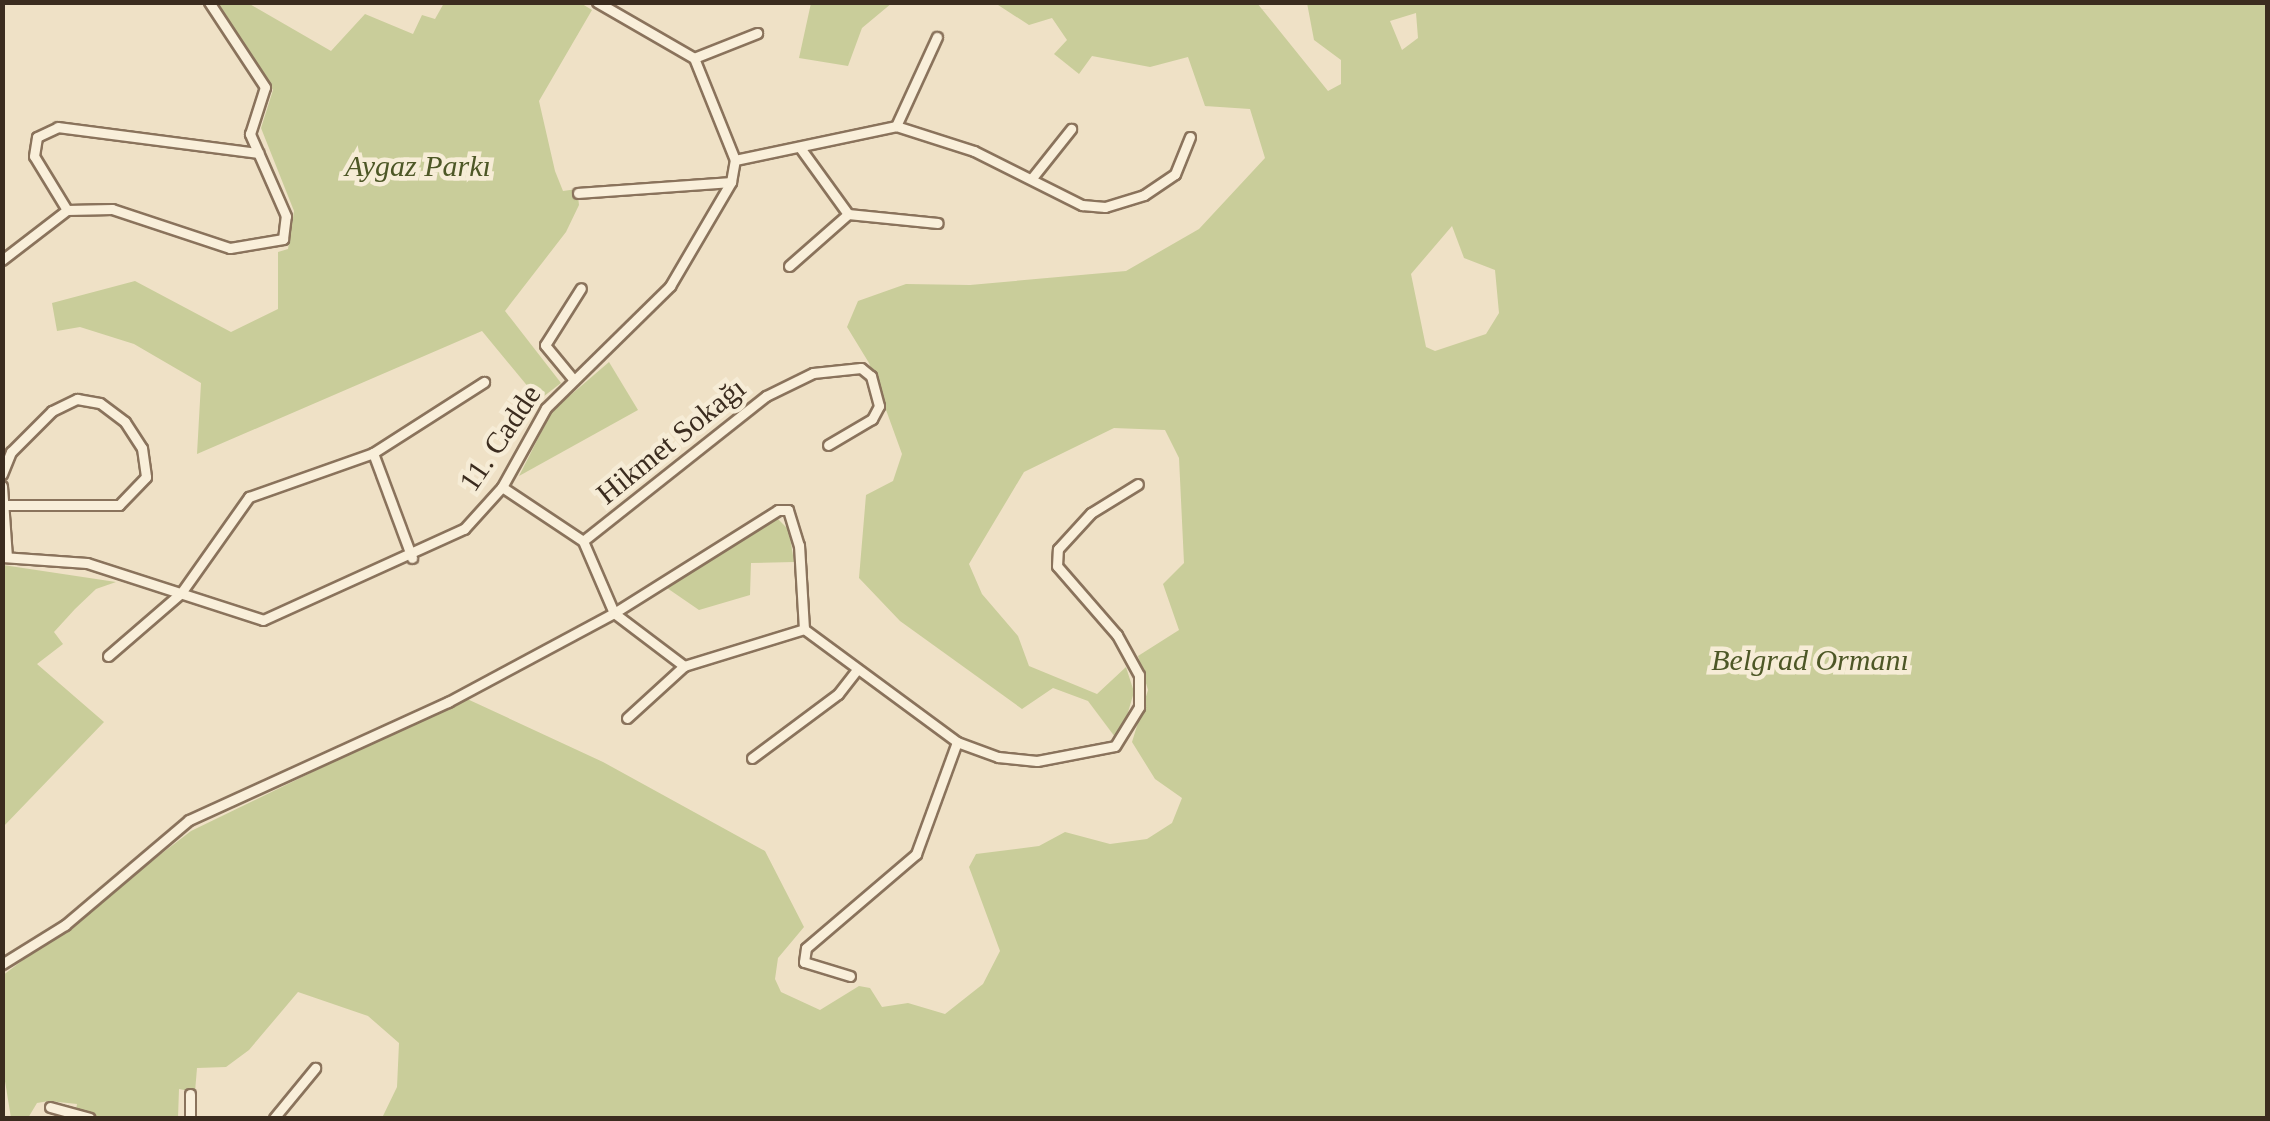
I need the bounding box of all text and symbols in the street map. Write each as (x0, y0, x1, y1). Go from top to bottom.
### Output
park label: Aygaz Parkı (345, 148, 491, 184)
street label: Hikmet Sokağı (589, 370, 753, 512)
street label: 11. Cadde (451, 378, 549, 498)
park label: Belgrad Ormanı (1711, 642, 1909, 678)

